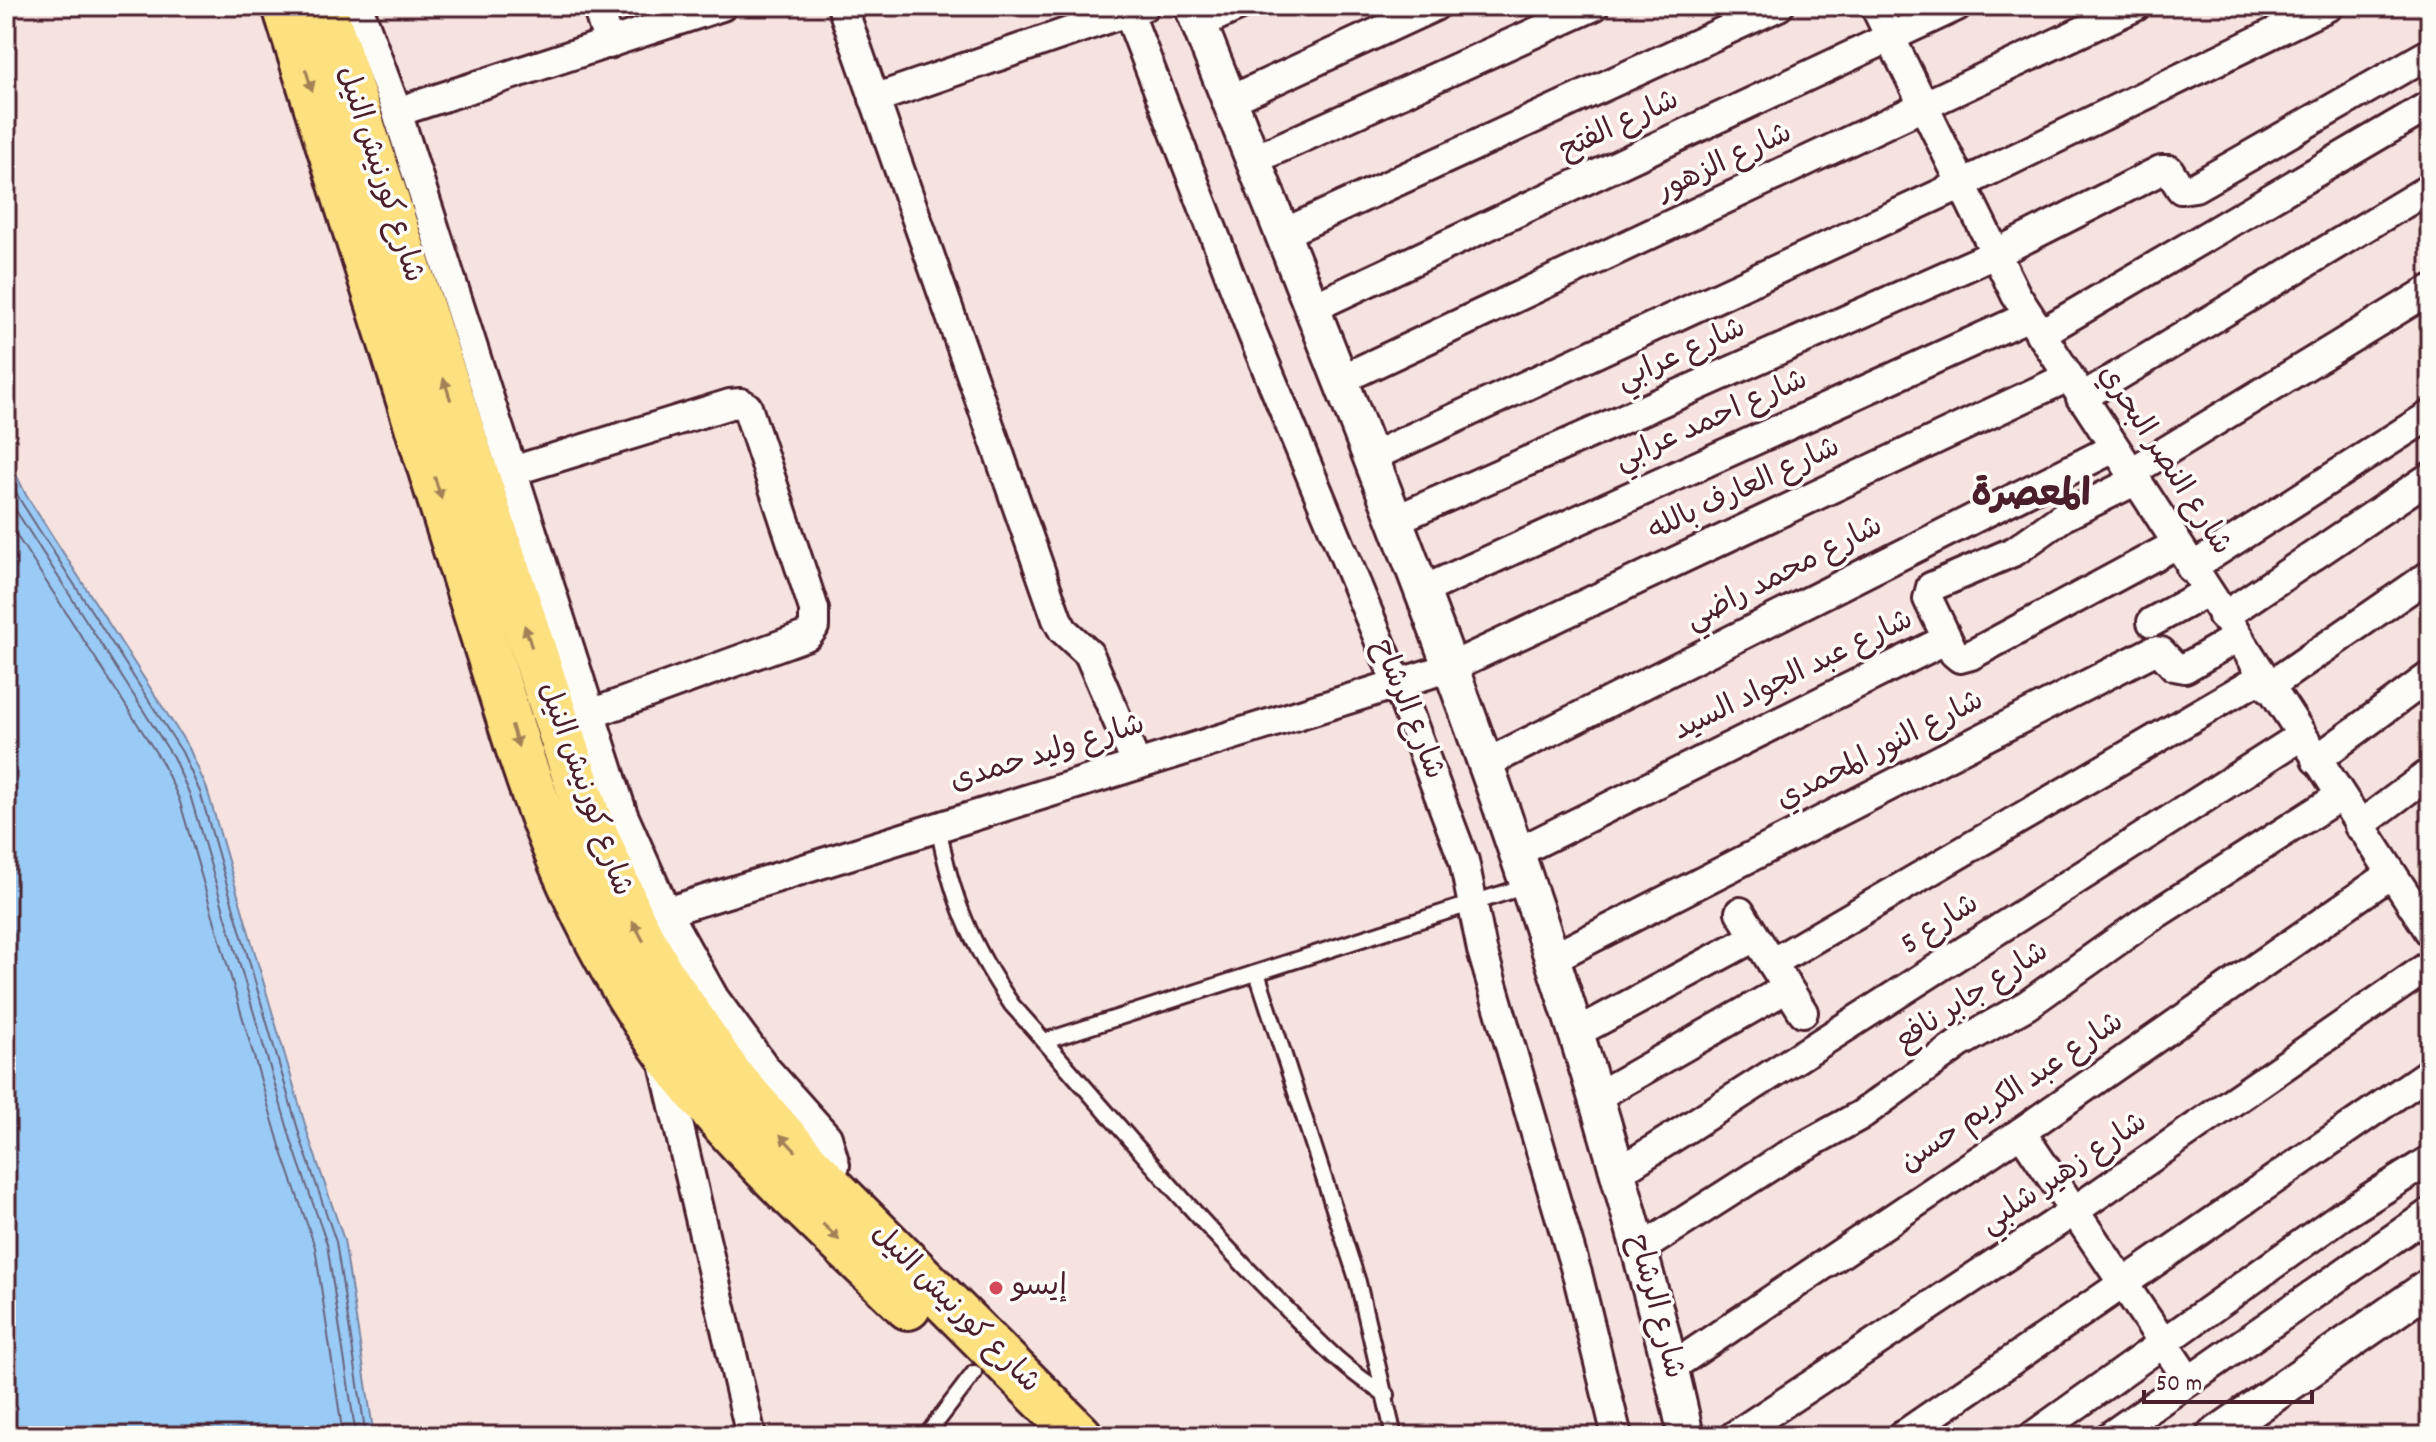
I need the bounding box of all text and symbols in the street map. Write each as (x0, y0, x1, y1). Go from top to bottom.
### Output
street label: شارع كورنيش النيل (323, 61, 433, 289)
one-way arrow (304, 68, 316, 92)
street label: شارع الفتح (1553, 80, 1687, 174)
street label: شارع الزهور (1649, 114, 1800, 215)
street label: شارع عرابي (1610, 308, 1754, 404)
street label: شارع النصر البحري (2085, 357, 2241, 565)
street label: شارع احمد عرابي (1609, 360, 1815, 484)
one-way arrow (440, 376, 452, 400)
street label: شارع العارف بالله (1642, 428, 1848, 554)
district label: المعصرة (1971, 470, 2091, 525)
one-way arrow (432, 477, 445, 501)
street label: شارع محمد راضي (1679, 507, 1891, 643)
street label: شارع عبد الجواد السيد (1667, 600, 1921, 754)
one-way arrow (521, 623, 534, 647)
street label: شارع الرشاح (1358, 633, 1454, 787)
street label: شارع كورنيش النيل (524, 677, 642, 903)
street label: شارع النور المحمدي (1770, 681, 1992, 823)
street label: شارع وليد حمدى (945, 705, 1151, 805)
one-way arrow (509, 725, 522, 749)
street label: شارع 5 (1893, 885, 1989, 967)
one-way arrow (632, 920, 645, 943)
street label: شارع جابر نافع (1888, 932, 2058, 1064)
street label: شارع عبد الكريم حسن (1892, 1003, 2134, 1185)
street label: شارع زهير شلبي (1973, 1103, 2157, 1247)
one-way arrow (779, 1134, 798, 1153)
street label: شارع كورنيش النيل (859, 1215, 1049, 1405)
one-way arrow (821, 1222, 840, 1241)
street label: شارع الرشاح (1614, 1230, 1694, 1384)
place label: إيسو (1010, 1267, 1067, 1310)
marker: إيسو (987, 1279, 1005, 1297)
scale bar (2144, 1354, 2312, 1404)
text: 50 m (2156, 1368, 2202, 1402)

